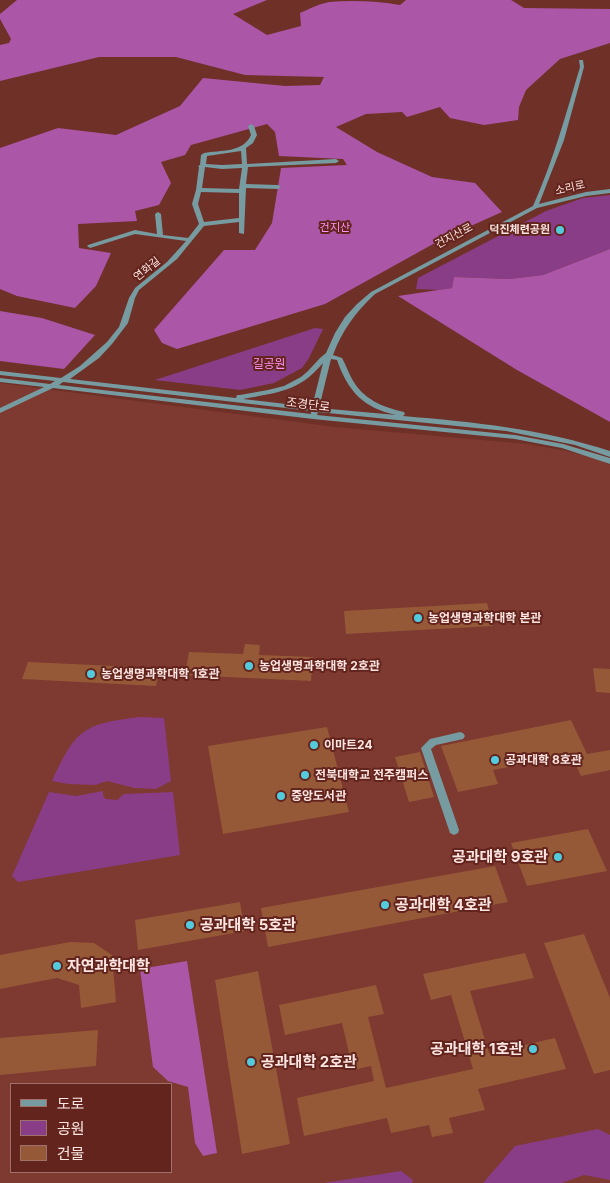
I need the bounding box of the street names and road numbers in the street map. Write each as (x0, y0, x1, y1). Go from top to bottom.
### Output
street label: 소리로 (554, 178, 586, 198)
street label: 건지산로 (433, 221, 475, 251)
street label: 연화길 (131, 254, 163, 284)
street label: 조경단로 (285, 395, 331, 415)

